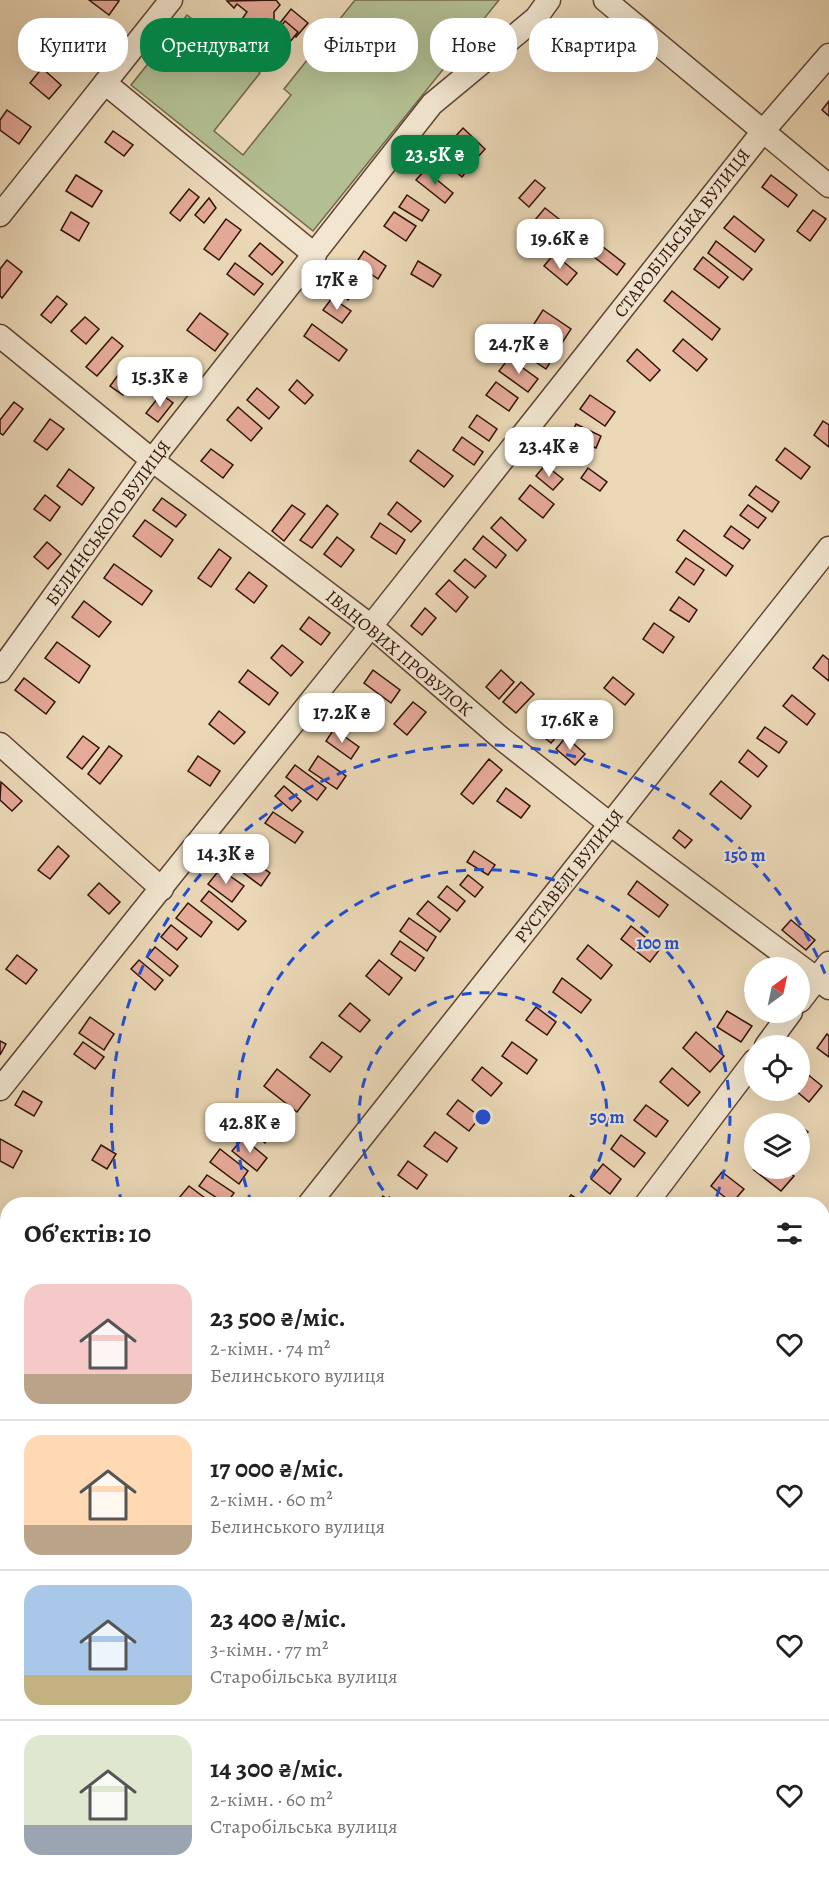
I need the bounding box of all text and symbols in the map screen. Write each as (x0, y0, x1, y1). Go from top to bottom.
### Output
chip: Купити (18, 18, 128, 72)
chip: Орендувати (140, 18, 291, 72)
chip: Фільтри (303, 18, 418, 72)
chip: Нове (430, 18, 517, 72)
chip: Квартира (529, 18, 658, 72)
pin: 23.5K ₴ (380, 135, 490, 186)
text: 23.5K ₴ (405, 141, 465, 168)
street label: СТАРОБІЛЬСЬКА ВУЛИЦЯ (608, 144, 756, 322)
pin: 19.6K ₴ (505, 219, 615, 270)
text: 19.6K ₴ (531, 225, 589, 252)
pin: 17K ₴ (295, 260, 379, 311)
text: 17K ₴ (315, 266, 359, 293)
pin: 24.7K ₴ (464, 324, 574, 375)
text: 24.7K ₴ (489, 330, 549, 357)
pin: 15.3K ₴ (105, 357, 215, 408)
text: 15.3K ₴ (131, 363, 189, 390)
pin: 23.4K ₴ (494, 427, 604, 478)
text: 23.4K ₴ (519, 433, 579, 460)
street label: БЕЛИНСЬКОГО ВУЛИЦЯ (40, 435, 176, 611)
street label: ІВАНОВИХ ПРОВУЛОК (321, 584, 478, 722)
pin: 17.2K ₴ (287, 693, 397, 744)
text: 17.2K ₴ (313, 699, 371, 726)
pin: 17.6K ₴ (515, 700, 625, 751)
text: 17.6K ₴ (541, 706, 599, 733)
street label: РУСТАВЕЛІ ВУЛИЦЯ (509, 804, 629, 948)
pin: 14.3K ₴ (171, 834, 281, 885)
text: 14.3K ₴ (197, 840, 255, 867)
text: 150 m (724, 843, 766, 867)
text: 100 m (637, 931, 679, 955)
north arrow (744, 957, 810, 1023)
map controls (744, 957, 810, 1179)
button: locate (744, 1035, 810, 1101)
pin: 42.8K ₴ (195, 1103, 305, 1154)
text: 50 m (590, 1105, 624, 1129)
centre of rings (473, 1107, 493, 1127)
text: 42.8K ₴ (219, 1109, 281, 1136)
button: layers (744, 1113, 810, 1179)
text: Об’єктів: 10 (24, 1216, 151, 1251)
icon: filters (773, 1217, 806, 1250)
text: 23 500 ₴/міс. (210, 1300, 346, 1335)
icon: home (72, 1308, 144, 1380)
icon: heart (773, 1328, 806, 1361)
text: 2-кімн. · 74 m² (210, 1335, 330, 1362)
text: Белинського вулиця (210, 1362, 385, 1389)
text: 17 000 ₴/міс. (210, 1451, 344, 1486)
icon: home (72, 1459, 144, 1531)
icon: heart (773, 1479, 806, 1512)
text: 2-кімн. · 60 m² (210, 1486, 333, 1513)
text: Белинського вулиця (210, 1513, 385, 1540)
text: 23 400 ₴/міс. (210, 1601, 347, 1636)
icon: home (72, 1609, 144, 1681)
icon: heart (773, 1629, 806, 1662)
text: 3-кімн. · 77 m² (210, 1636, 329, 1663)
text: Старобільська вулиця (210, 1663, 398, 1690)
text: 14 300 ₴/міс. (210, 1751, 343, 1786)
icon: home (72, 1759, 144, 1831)
icon: heart (773, 1779, 806, 1812)
text: 2-кімн. · 60 m² (210, 1786, 333, 1813)
text: Старобільська вулиця (210, 1813, 398, 1840)

